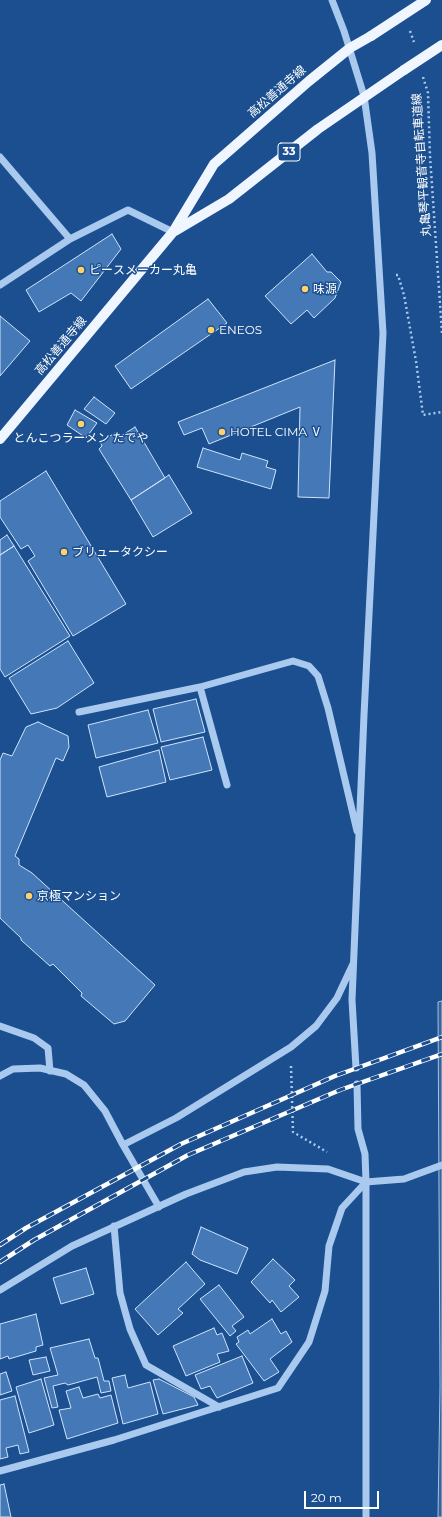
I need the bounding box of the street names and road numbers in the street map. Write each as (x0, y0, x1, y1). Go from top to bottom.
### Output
street label: 高松善通寺線 (245, 63, 309, 121)
street label: 丸亀琴平観音寺自転車道線 (410, 93, 434, 237)
road number: 33 (278, 143, 300, 161)
street label: 高松善通寺線 (32, 314, 90, 378)

